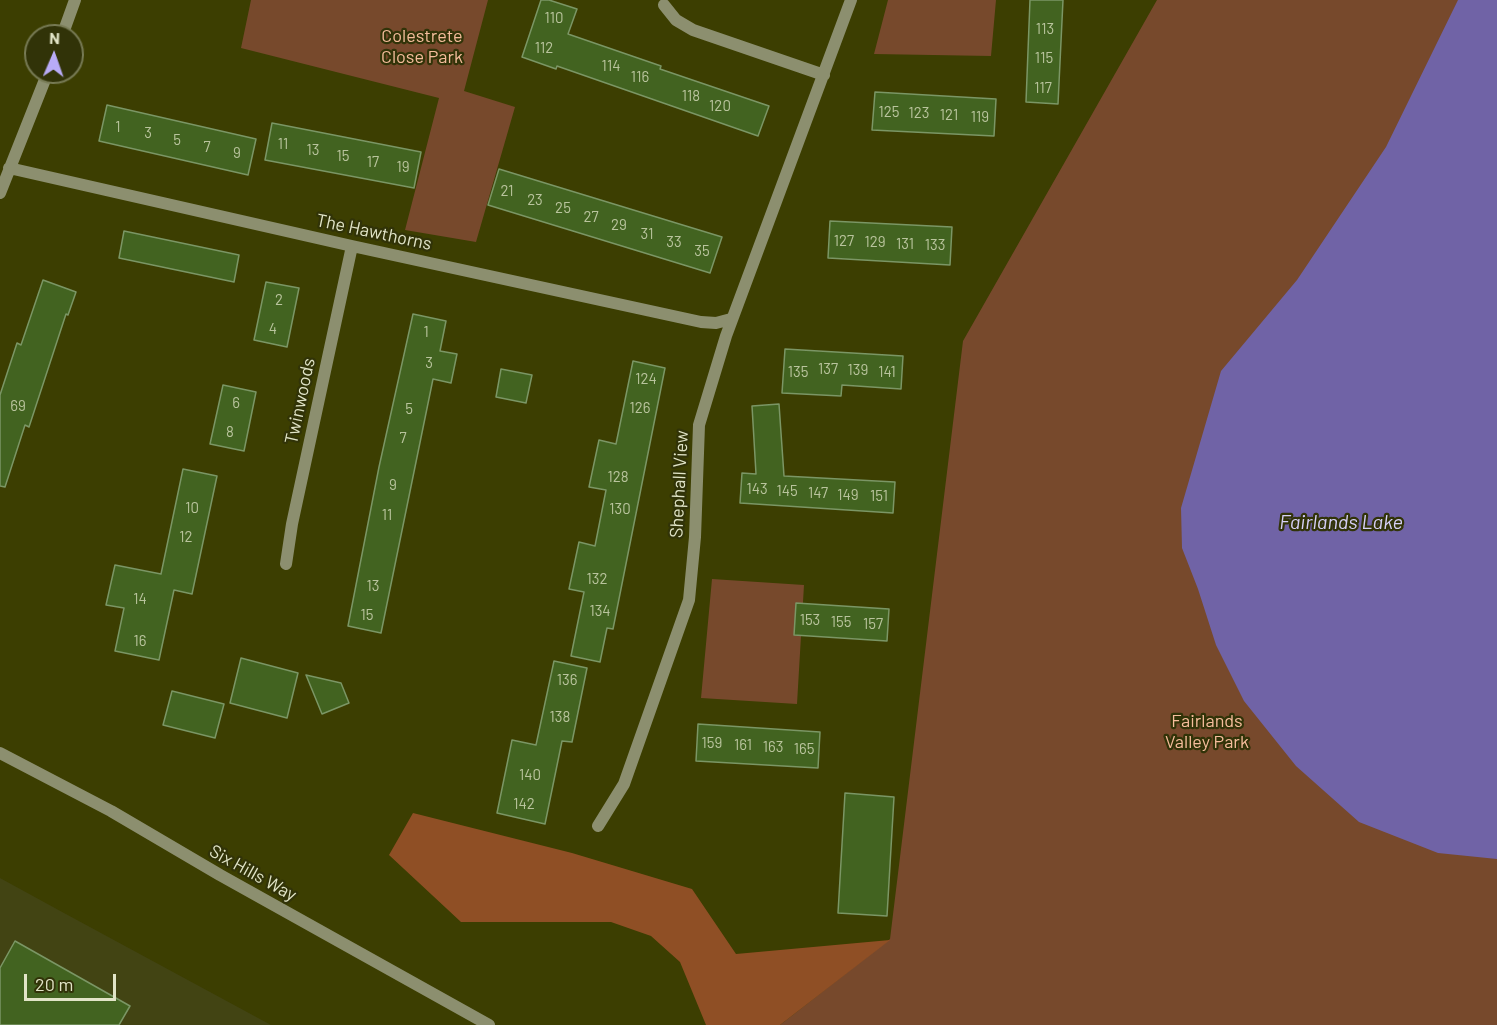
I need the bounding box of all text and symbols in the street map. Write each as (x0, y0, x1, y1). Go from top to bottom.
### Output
house number: 110 (544, 9, 564, 27)
house number: 113 (1036, 20, 1054, 38)
north arrow (24, 24, 84, 84)
park label: Colestrete Close Park (381, 25, 463, 68)
text: N (49, 28, 60, 47)
house number: 112 (535, 39, 553, 57)
house number: 115 (1035, 49, 1053, 67)
house number: 114 (602, 57, 620, 75)
house number: 116 (631, 68, 649, 86)
house number: 117 (1034, 79, 1052, 97)
house number: 118 (682, 87, 700, 105)
house number: 120 (709, 97, 731, 115)
house number: 125 (879, 103, 899, 121)
house number: 123 (909, 104, 929, 122)
house number: 121 (940, 106, 958, 124)
house number: 119 (971, 108, 989, 126)
house number: 1 (115, 118, 121, 136)
house number: 3 (144, 124, 152, 142)
house number: 5 (173, 131, 181, 149)
house number: 11 (278, 135, 288, 153)
house number: 7 (203, 138, 211, 156)
house number: 13 (307, 141, 319, 159)
house number: 9 (233, 144, 241, 162)
house number: 15 (337, 147, 349, 165)
house number: 17 (367, 153, 379, 171)
house number: 19 (396, 158, 410, 176)
house number: 21 (500, 182, 514, 200)
house number: 23 (527, 191, 543, 209)
house number: 25 (555, 199, 571, 217)
house number: 27 (583, 208, 599, 226)
street label: The Hawthorns (314, 209, 434, 255)
house number: 29 (611, 216, 627, 234)
house number: 31 (641, 225, 653, 243)
house number: 127 (834, 232, 854, 250)
house number: 33 (666, 233, 682, 251)
house number: 129 (864, 233, 886, 251)
house number: 131 (896, 235, 914, 253)
house number: 133 (925, 236, 945, 254)
house number: 35 (694, 242, 710, 260)
house number: 2 (275, 291, 283, 309)
house number: 4 (269, 320, 277, 338)
house number: 1 (423, 323, 429, 341)
house number: 3 (425, 354, 433, 372)
street label: Twinwoods (280, 356, 320, 446)
house number: 137 (818, 360, 838, 378)
house number: 139 (848, 361, 868, 379)
house number: 135 (788, 363, 808, 381)
house number: 141 (878, 363, 896, 381)
house number: 124 (635, 370, 657, 388)
house number: 6 (232, 394, 240, 412)
house number: 69 (10, 397, 26, 415)
house number: 126 (629, 399, 651, 417)
house number: 5 (405, 400, 413, 418)
house number: 8 (226, 423, 234, 441)
house number: 7 (399, 429, 407, 447)
street label: Shephall View (665, 430, 693, 538)
house number: 128 (607, 468, 629, 486)
house number: 9 (389, 476, 397, 494)
house number: 143 (746, 480, 768, 498)
house number: 145 (776, 482, 798, 500)
house number: 147 (808, 484, 828, 502)
house number: 149 (837, 486, 859, 504)
house number: 151 (870, 487, 888, 505)
house number: 10 (185, 499, 199, 517)
house number: 130 (609, 500, 631, 518)
house number: 11 (382, 506, 392, 524)
water label: Fairlands Lake (1279, 510, 1403, 534)
house number: 12 (179, 528, 193, 546)
house number: 132 (586, 570, 608, 588)
house number: 13 (367, 577, 379, 595)
house number: 14 (133, 590, 147, 608)
house number: 134 (589, 602, 611, 620)
house number: 15 (361, 606, 373, 624)
house number: 153 (800, 611, 820, 629)
house number: 155 (831, 613, 851, 631)
house number: 157 (863, 615, 883, 633)
house number: 16 (134, 632, 146, 650)
house number: 136 (557, 671, 577, 689)
house number: 138 (550, 708, 570, 726)
park label: Fairlands Valley Park (1165, 710, 1249, 752)
house number: 159 (702, 734, 722, 752)
house number: 161 (734, 736, 752, 754)
house number: 163 (763, 738, 783, 756)
house number: 165 (794, 740, 814, 758)
house number: 140 (519, 766, 541, 784)
house number: 142 (513, 795, 535, 813)
street label: Six Hills Way (206, 840, 300, 906)
scale bar (27, 962, 118, 1000)
text: 20 m (35, 973, 73, 995)

